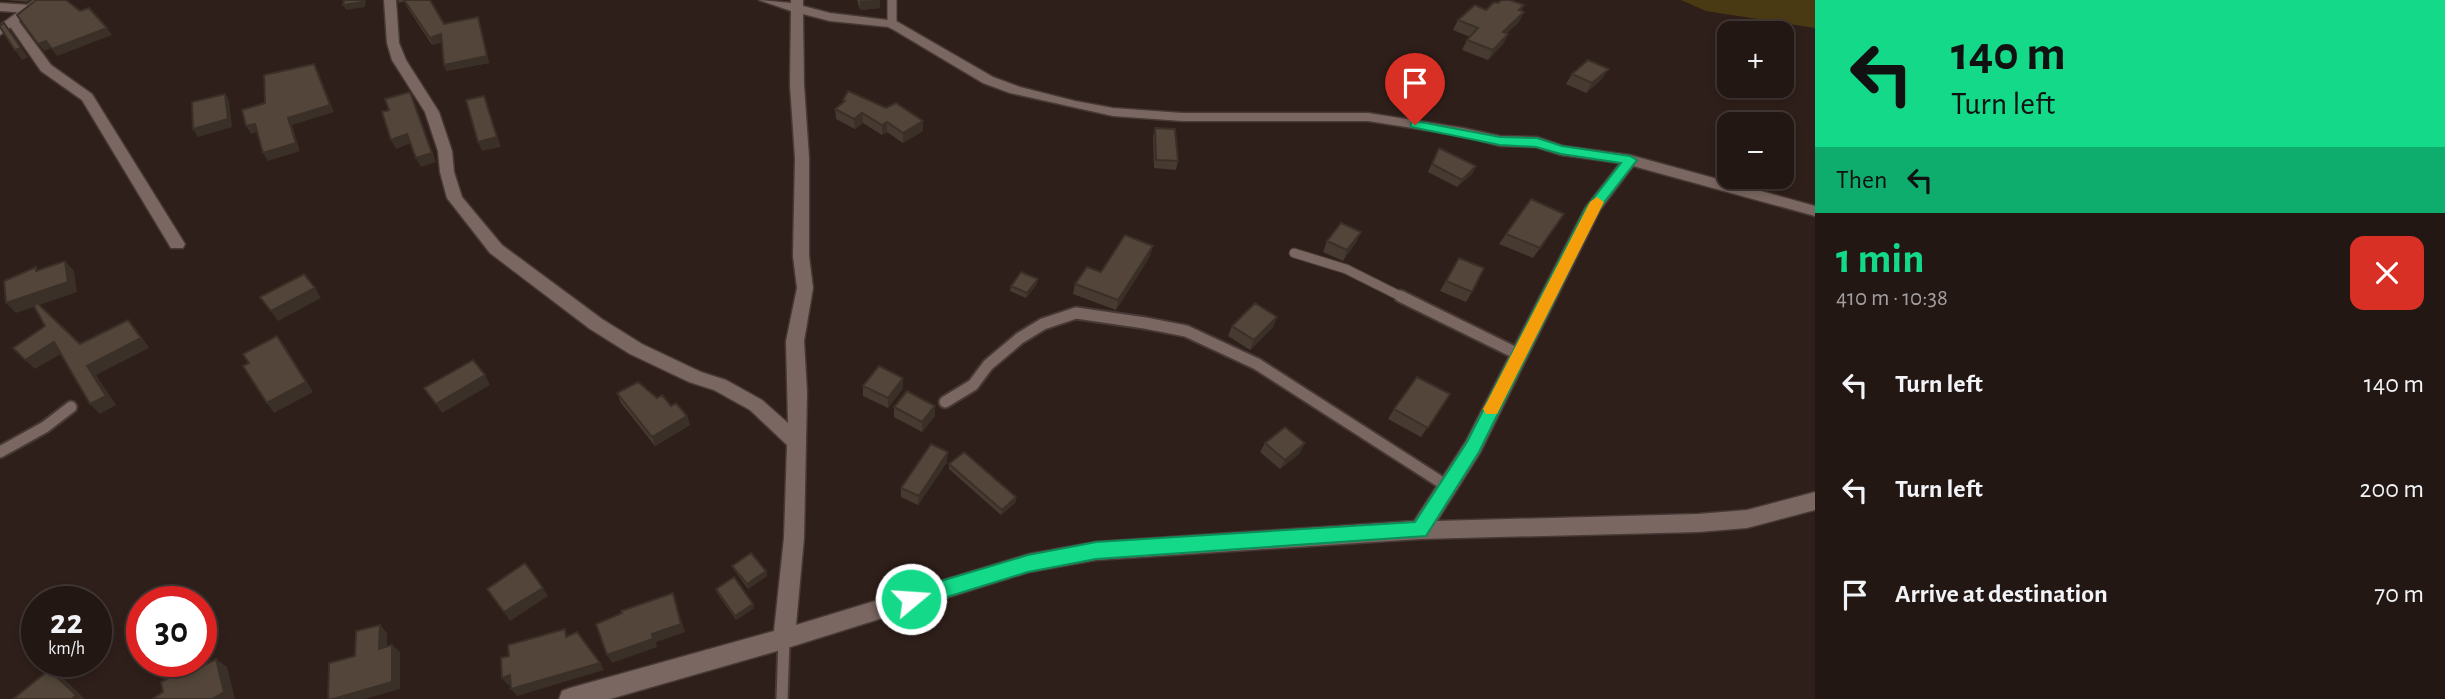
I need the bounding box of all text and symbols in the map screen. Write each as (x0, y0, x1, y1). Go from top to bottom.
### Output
map controls (1717, 21, 1794, 189)
button: + (1717, 21, 1794, 98)
icon: left (1836, 28, 1927, 119)
text: 140 m (1951, 30, 2066, 79)
pin (1385, 53, 1445, 125)
icon: arrive (1396, 64, 1434, 102)
text: Turn left (1951, 88, 2055, 120)
button: − (1717, 112, 1794, 189)
icon: left (1901, 161, 1939, 199)
text: Then (1836, 167, 1887, 193)
button: close (2350, 236, 2424, 310)
text: 1 min (1836, 238, 1925, 280)
text: 410 m · 10:38 (1836, 287, 1948, 310)
icon: left (1836, 366, 1874, 404)
text: Turn left (1895, 371, 1983, 397)
text: 140 m (2364, 371, 2424, 397)
icon: left (1836, 471, 1874, 509)
text: Turn left (1895, 476, 1983, 502)
text: 200 m (2360, 476, 2424, 502)
position arrow (874, 562, 948, 636)
icon: arrive (1836, 576, 1874, 614)
text: Arrive at destination (1895, 581, 2108, 607)
text: 70 m (2374, 581, 2424, 607)
speed limit sign: 30 (126, 586, 217, 677)
text: 22 (50, 605, 83, 640)
text: km/h (48, 640, 85, 658)

